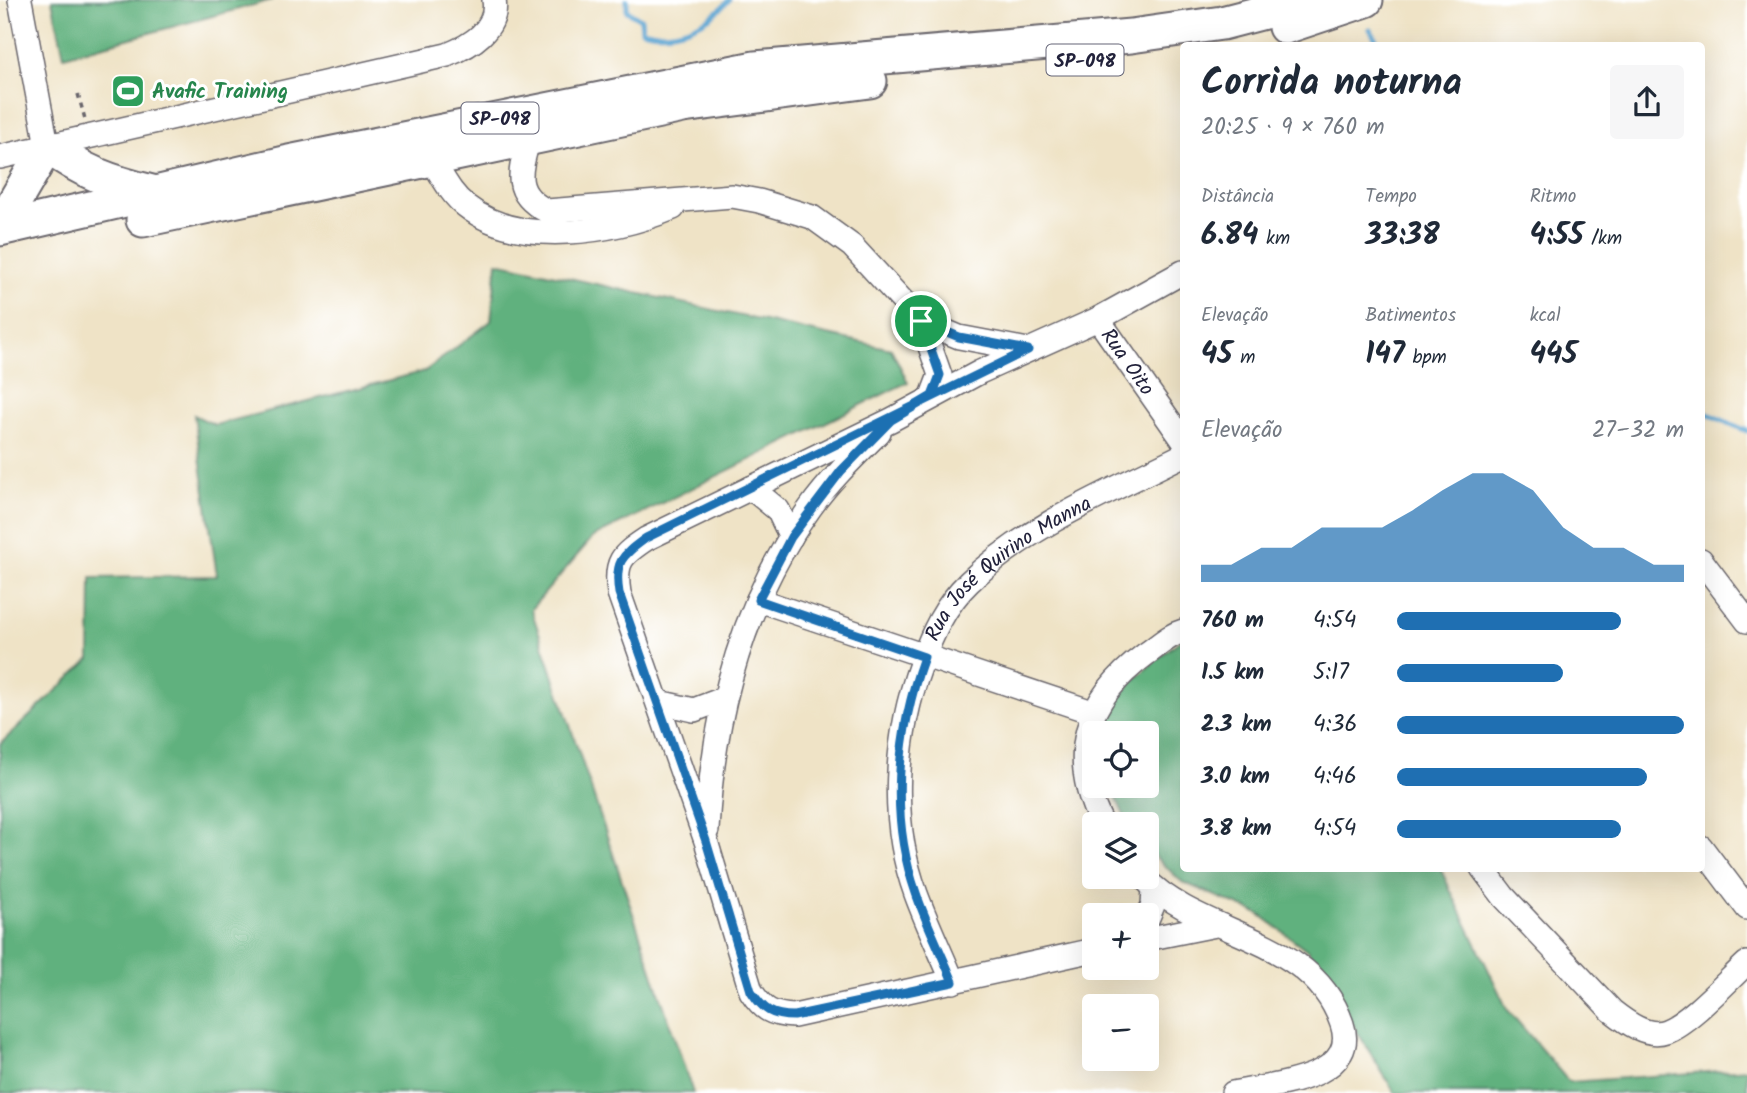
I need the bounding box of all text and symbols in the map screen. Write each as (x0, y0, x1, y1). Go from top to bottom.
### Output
road number: SP-098 (1046, 44, 1124, 76)
text: Corrida noturna (1201, 54, 1462, 114)
button: share (1610, 65, 1684, 139)
sports icon: Avafic Training (109, 72, 147, 110)
place label: Avafic Training (152, 76, 288, 109)
road number: SP-098 (462, 102, 538, 134)
text: 20:25 · 9 × 760 m (1201, 110, 1384, 146)
text: Distância (1201, 182, 1274, 212)
text: Tempo (1365, 182, 1417, 212)
text: Ritmo (1530, 182, 1576, 212)
text: 6.84 (1201, 212, 1258, 260)
text: 33:38 (1365, 212, 1440, 260)
text: 4:55 (1530, 212, 1584, 260)
text: km (1258, 224, 1290, 254)
text: /km (1584, 224, 1622, 254)
pin (891, 291, 951, 351)
text: Elevação (1201, 301, 1268, 331)
text: Batimentos (1365, 301, 1456, 331)
text: kcal (1530, 301, 1561, 331)
icon: arrive (902, 302, 940, 340)
street label: Rua Oito (1091, 322, 1162, 403)
text: 45 (1201, 331, 1233, 379)
text: 147 (1365, 331, 1405, 379)
text: 445 (1530, 331, 1578, 379)
text: m (1233, 343, 1255, 373)
text: bpm (1405, 343, 1447, 373)
text: Elevação (1201, 413, 1283, 449)
text: 27–32 m (1592, 413, 1684, 449)
street label: Rua José Quirino Manna (917, 488, 1098, 647)
text: 760 m (1201, 603, 1264, 639)
text: 4:54 (1313, 603, 1356, 639)
text: 1.5 km (1201, 655, 1264, 691)
text: 5:17 (1313, 655, 1349, 691)
text: 2.3 km (1201, 707, 1271, 743)
text: 4:36 (1313, 707, 1357, 743)
map controls (1082, 721, 1159, 1071)
button: locate (1082, 721, 1159, 798)
text: 3.0 km (1201, 759, 1270, 795)
text: 4:46 (1313, 759, 1357, 795)
text: 3.8 km (1201, 811, 1272, 847)
text: 4:54 (1313, 811, 1356, 847)
button: layers (1082, 812, 1159, 889)
button: + (1082, 903, 1159, 980)
button: − (1082, 994, 1159, 1071)

